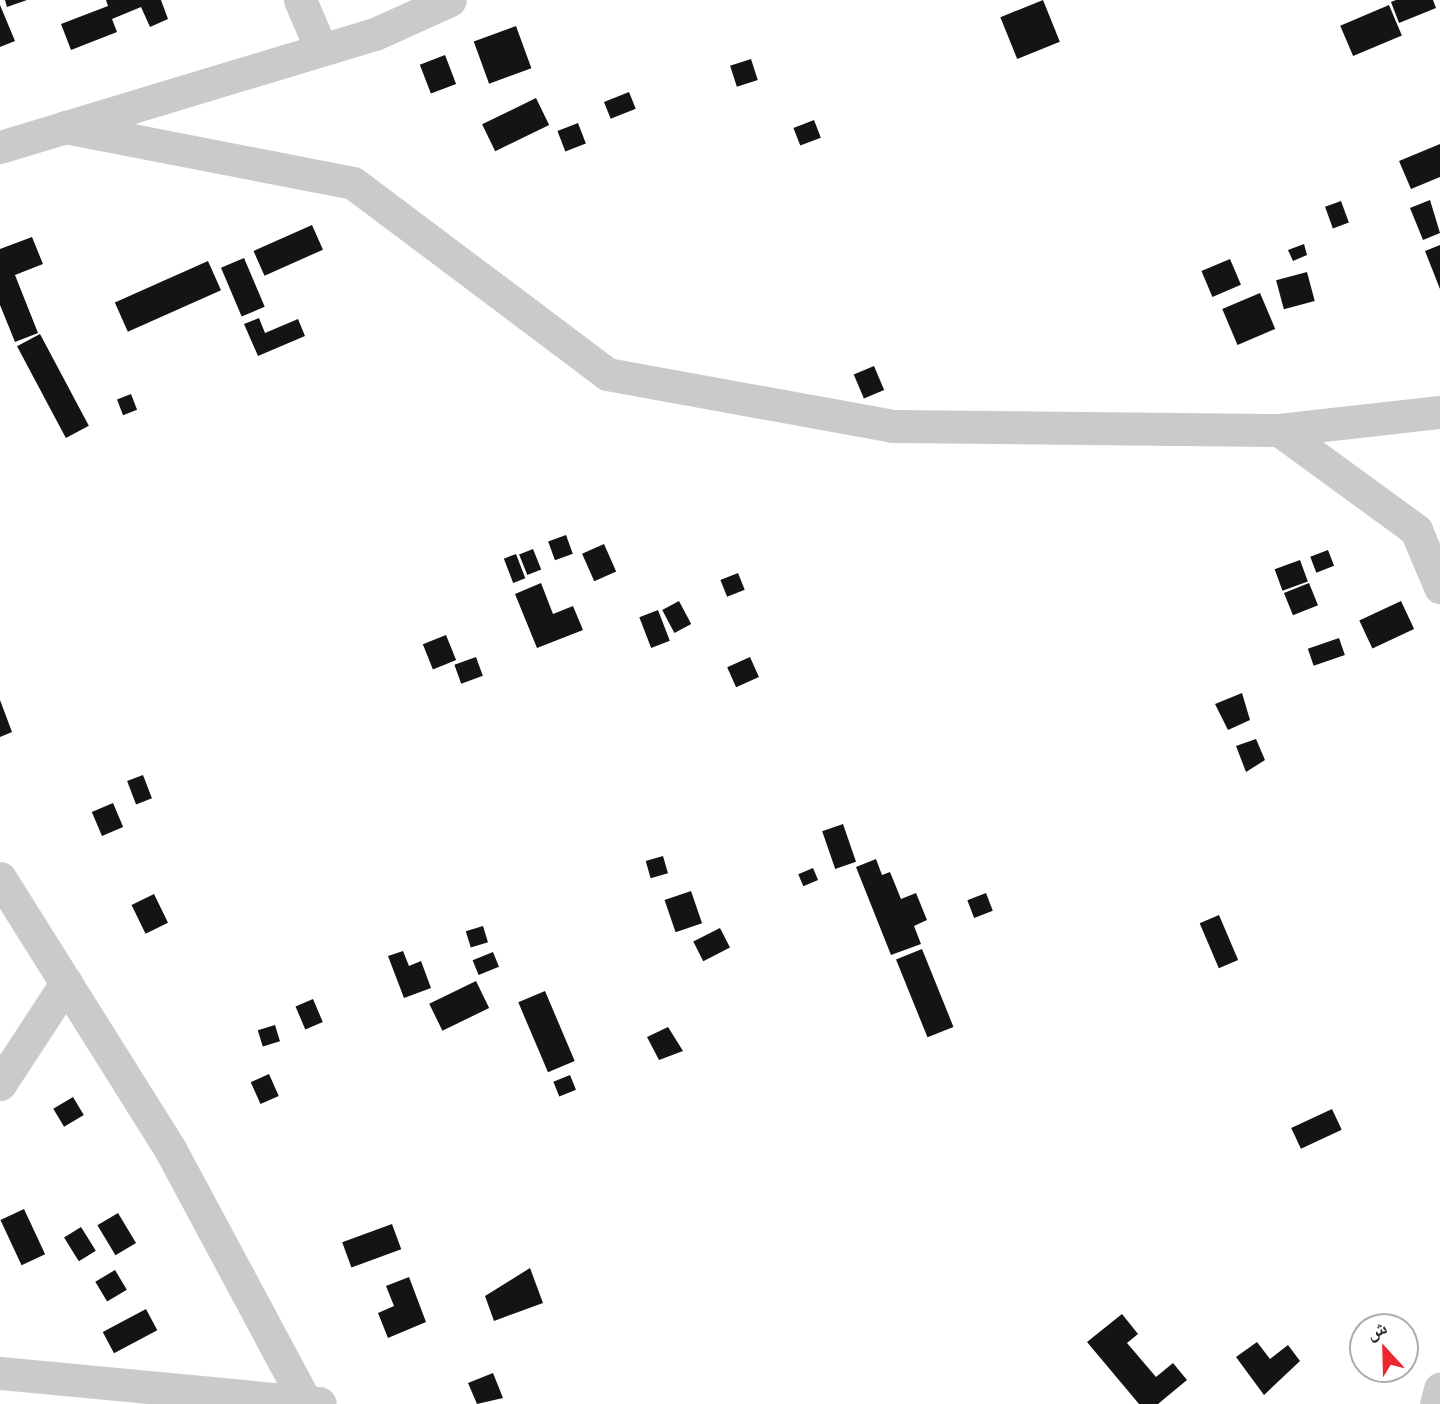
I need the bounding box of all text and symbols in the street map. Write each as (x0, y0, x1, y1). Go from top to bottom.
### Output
north arrow (1349, 1313, 1419, 1383)
text: ش (1363, 1315, 1390, 1344)

